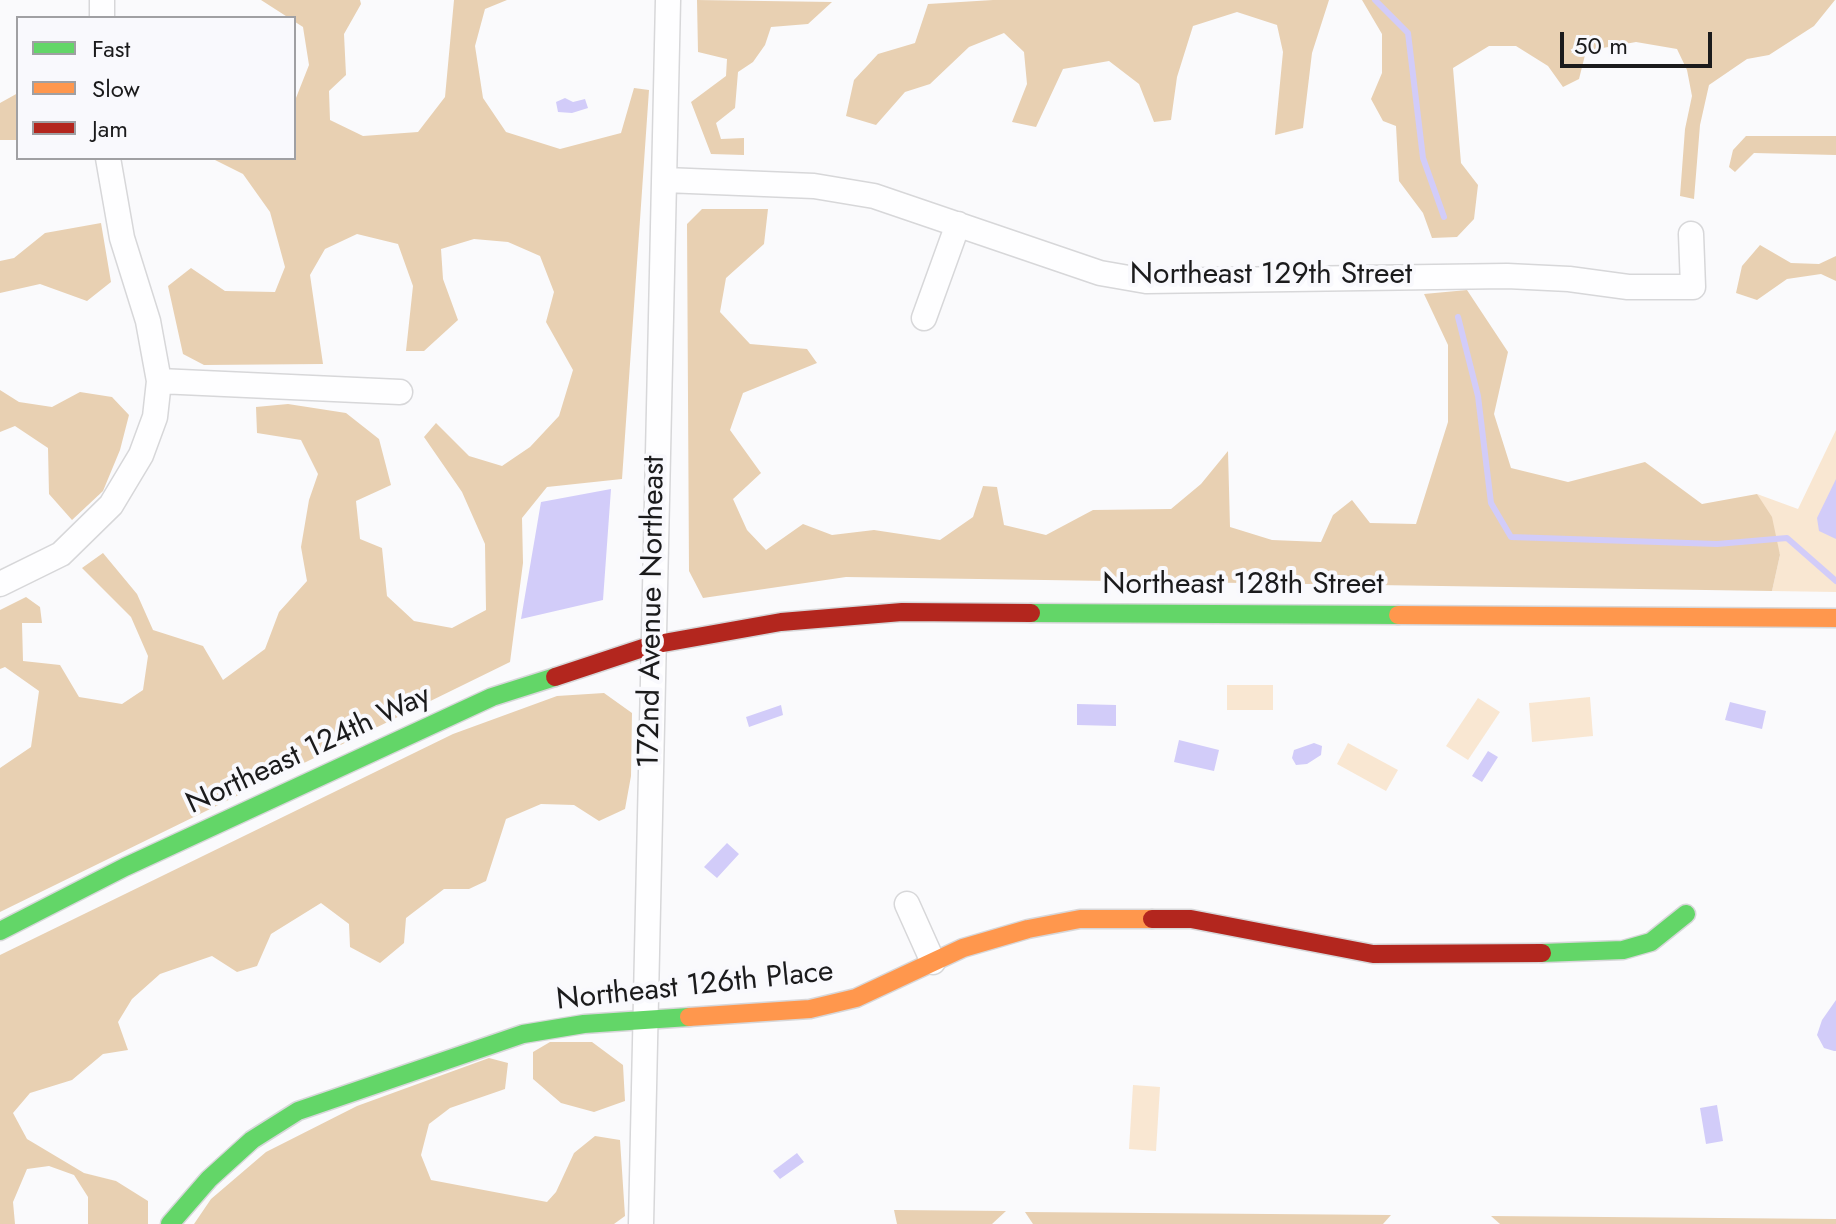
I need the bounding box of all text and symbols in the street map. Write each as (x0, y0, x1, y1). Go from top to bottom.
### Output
legend (16, 16, 296, 160)
scale bar (1564, 16, 1716, 66)
text: 50 m (1574, 28, 1628, 63)
text: Fast (92, 31, 130, 66)
text: Slow (92, 71, 140, 106)
text: Jam (92, 111, 128, 146)
street label: Northeast 129th Street (1130, 258, 1412, 294)
street label: 172nd Avenue Northeast (632, 455, 674, 769)
street label: Northeast 128th Street (1102, 568, 1384, 604)
street label: Northeast 124th Way (181, 679, 437, 823)
street label: Northeast 126th Place (555, 955, 835, 1019)

